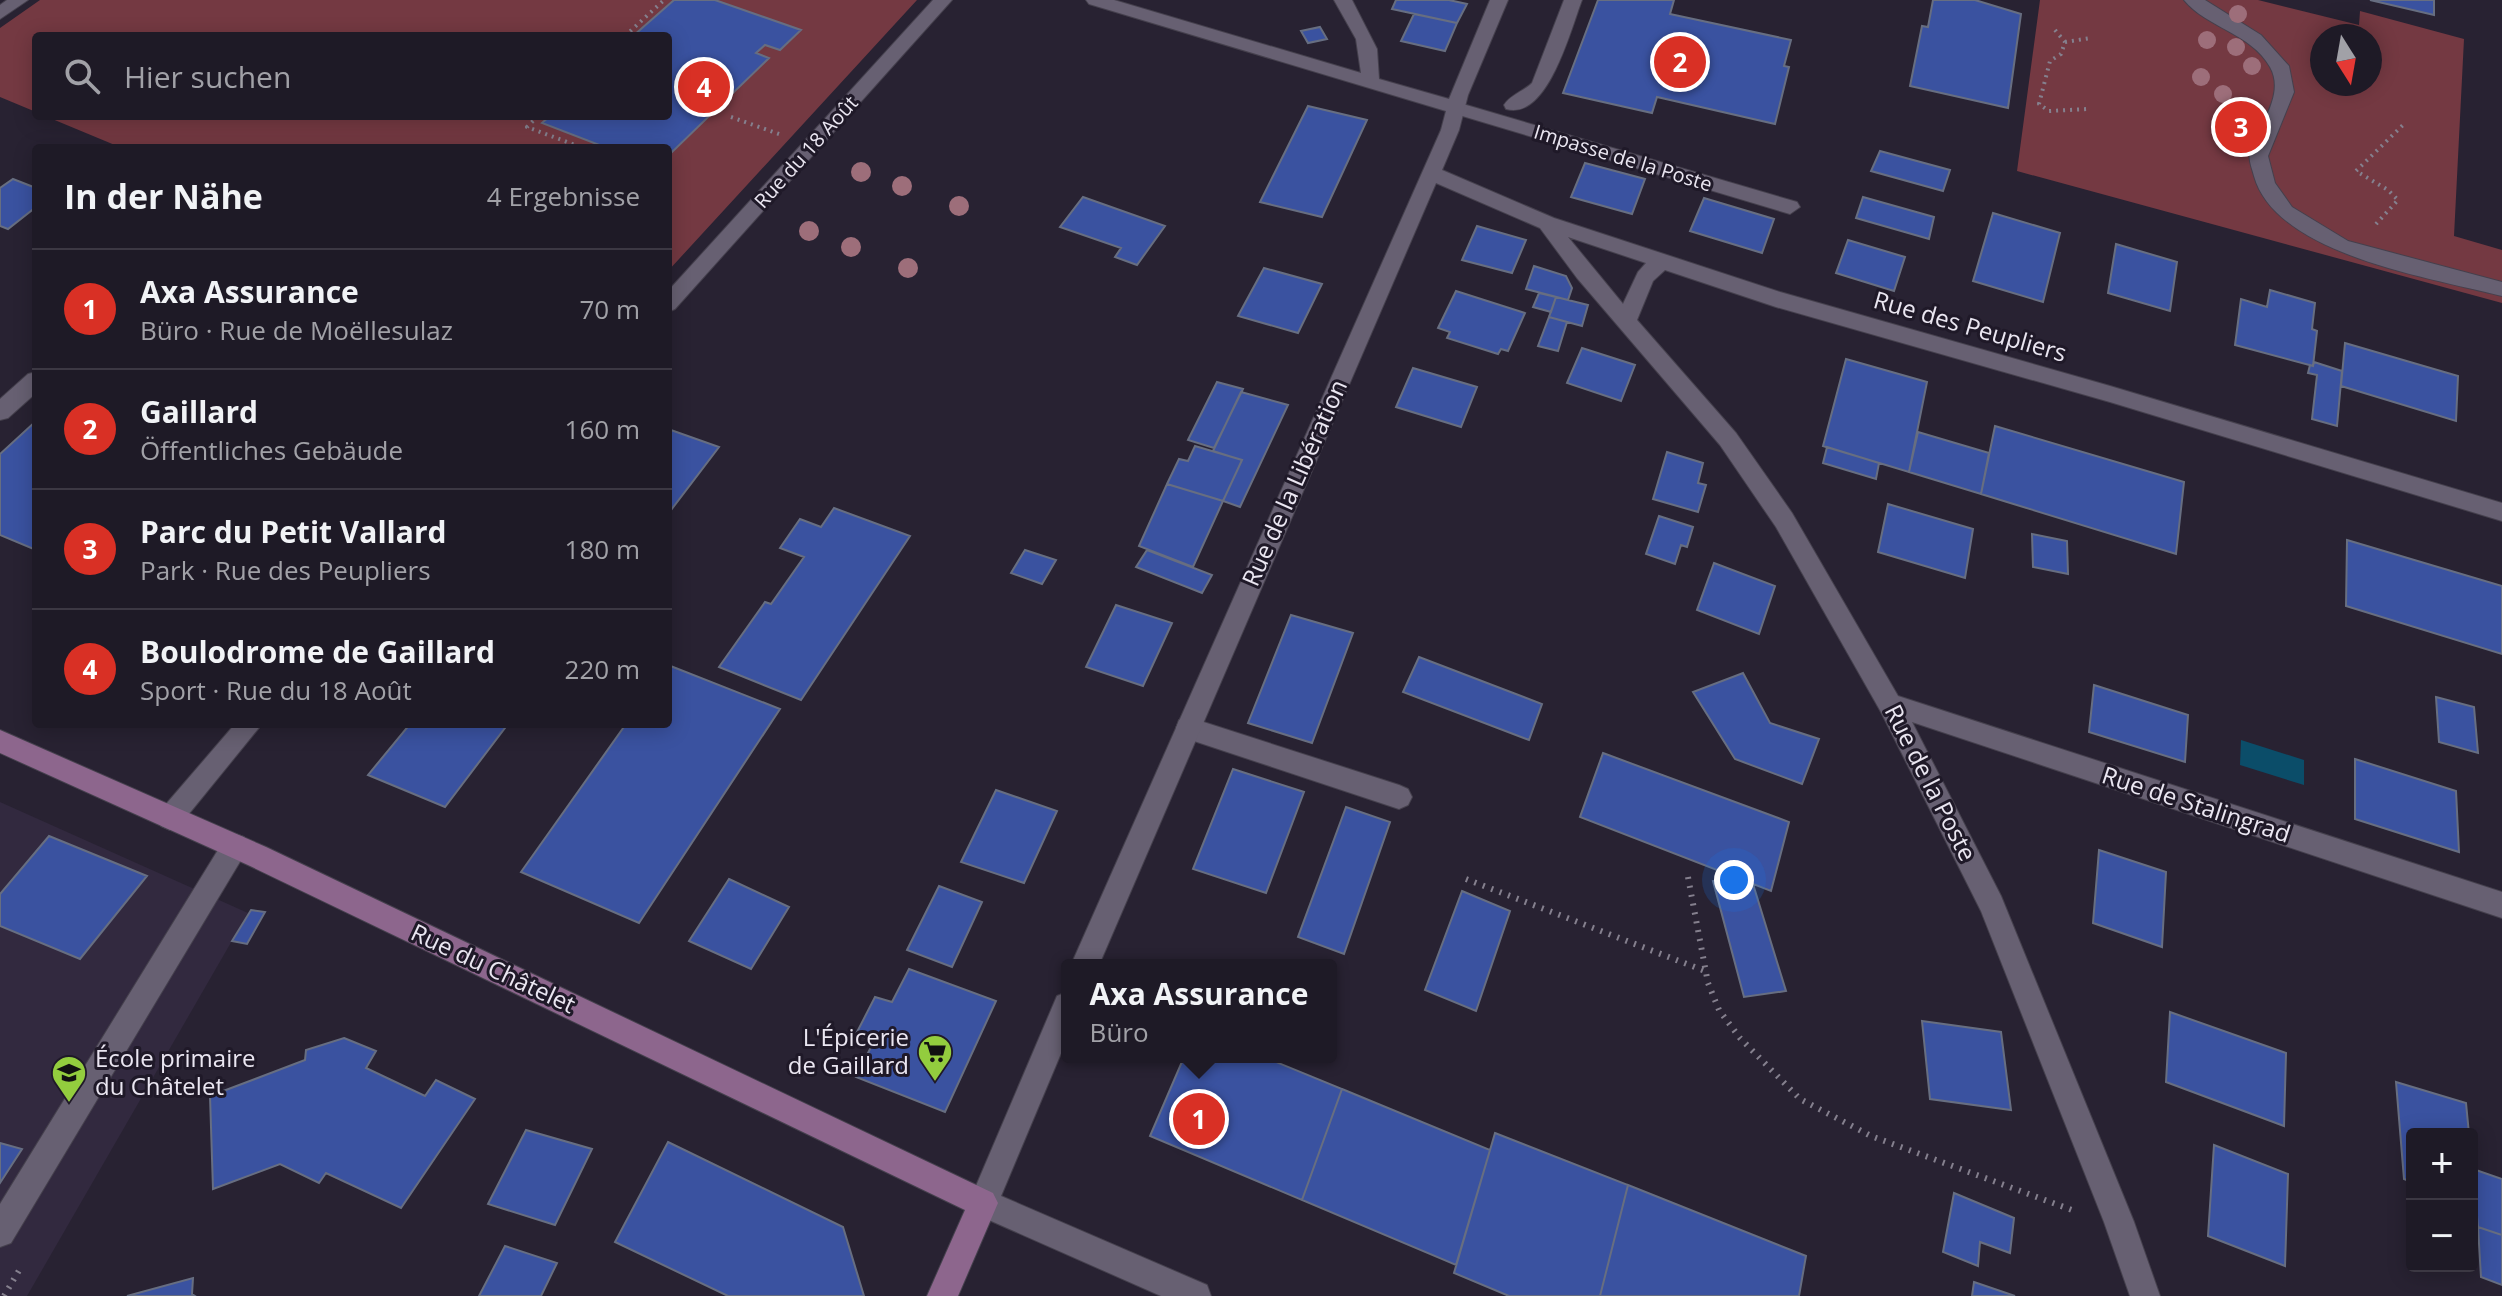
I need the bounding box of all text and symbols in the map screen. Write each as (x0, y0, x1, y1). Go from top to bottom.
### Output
north arrow (2310, 24, 2382, 96)
search box (32, 32, 672, 120)
pin: 2 (1654, 32, 1706, 92)
icon: search (60, 54, 104, 98)
text: Hier suchen (124, 56, 291, 97)
pin: 4 (678, 57, 730, 117)
street label: Rue du 18 Août (748, 90, 863, 214)
pin: 3 (2215, 97, 2267, 157)
street label: Impasse de la Poste (1531, 118, 1716, 197)
text: In der Nähe (64, 173, 263, 219)
text: 4 Ergebnisse (487, 178, 640, 214)
text: Axa Assurance (140, 271, 359, 312)
street label: Rue des Peupliers (1870, 282, 2071, 369)
text: 1 (83, 291, 97, 327)
text: 70 m (579, 291, 640, 327)
text: Büro · Rue de Moëllesulaz (140, 312, 453, 348)
street label: Rue de la Libération (1233, 374, 1354, 591)
text: Gaillard (140, 391, 258, 432)
text: 2 (83, 411, 97, 447)
text: 160 m (565, 411, 640, 447)
text: Öffentliches Gebäude (140, 432, 403, 468)
text: Parc du Petit Vallard (140, 511, 447, 552)
text: 3 (83, 531, 97, 567)
text: 180 m (565, 531, 640, 567)
text: Park · Rue des Peupliers (140, 552, 431, 588)
text: Boulodrome de Gaillard (140, 631, 495, 672)
text: 4 (83, 651, 97, 687)
text: 220 m (565, 651, 640, 687)
text: Sport · Rue du 18 Août (140, 672, 412, 708)
street label: Rue de la Poste (1878, 698, 1985, 866)
street label: Rue de Stalingrad (2098, 758, 2295, 850)
your location (1714, 860, 1754, 900)
street label: Rue du Châtelet (406, 915, 581, 1020)
popup (1061, 959, 1337, 1063)
text: Axa Assurance (1090, 973, 1308, 1014)
text: Büro (1090, 1014, 1149, 1050)
place label: L'Épicerie de Gaillard (788, 1020, 909, 1081)
supermarket icon: L'Épicerie de Gaillard (916, 1033, 954, 1083)
place label: École primaire du Châtelet (95, 1041, 256, 1102)
school or university icon: École primaire du Châtelet (50, 1054, 88, 1104)
pin: 1 (1173, 1089, 1225, 1149)
map controls (2406, 1128, 2478, 1272)
button: + (2406, 1128, 2478, 1200)
button: − (2406, 1200, 2478, 1272)

